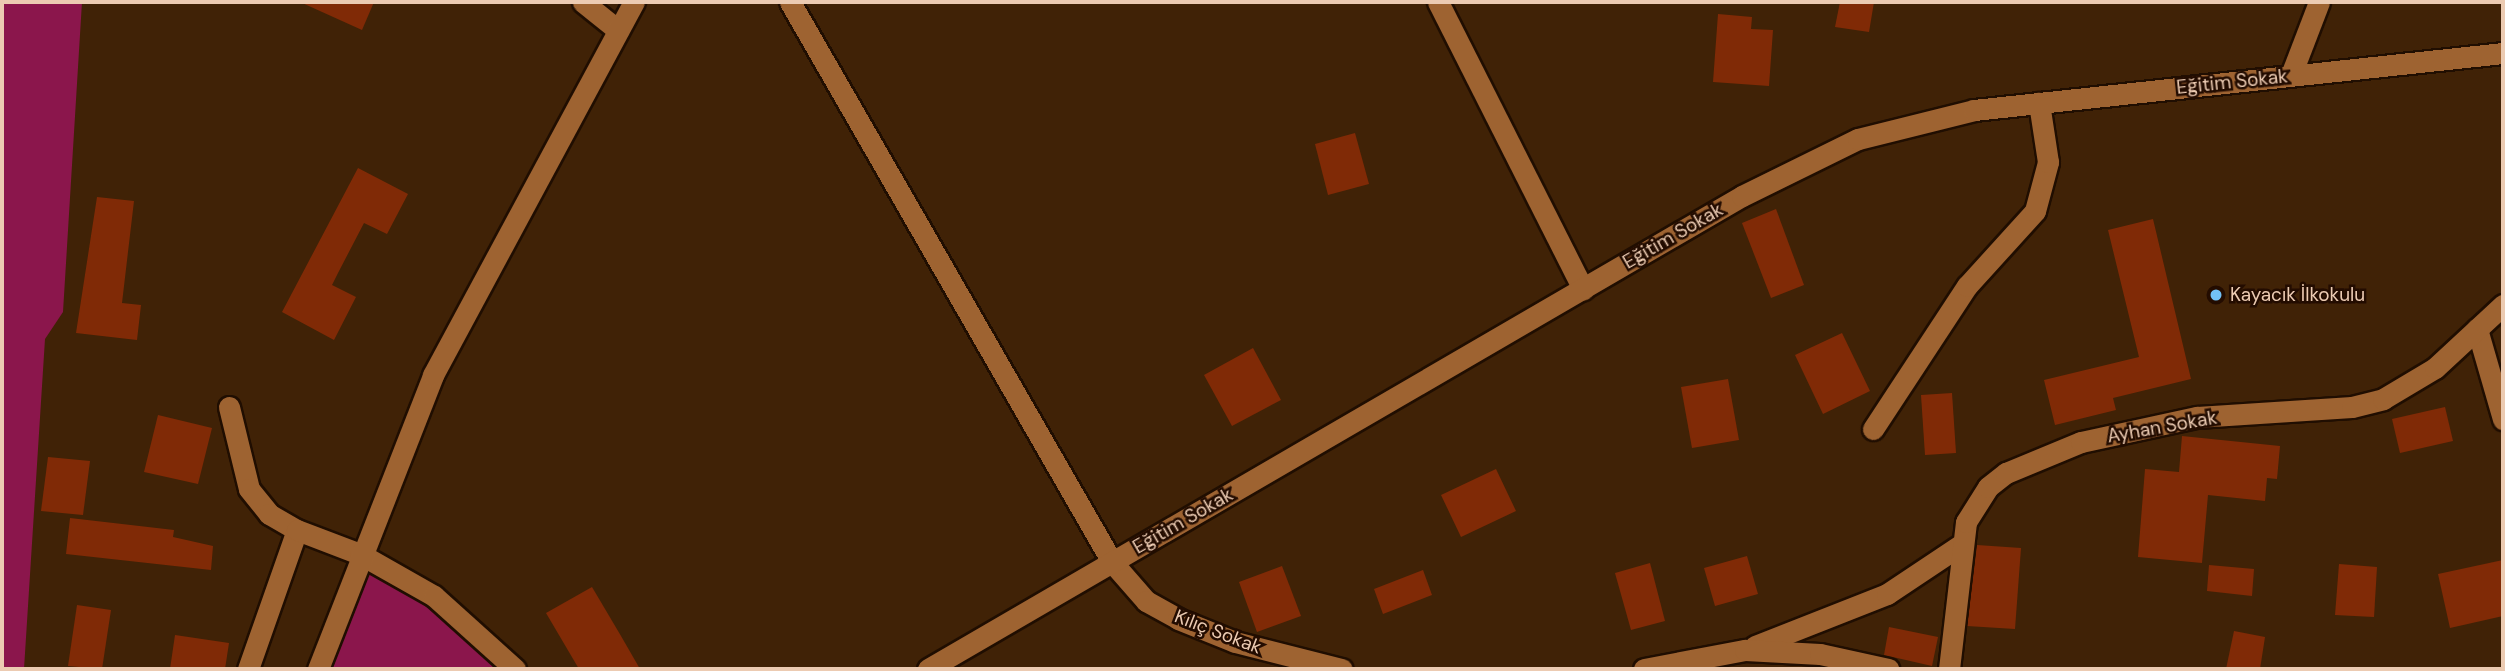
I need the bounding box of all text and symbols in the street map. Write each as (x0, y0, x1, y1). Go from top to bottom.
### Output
street label: Eğitim Sokak (2175, 65, 2289, 99)
street label: Eğitim Sokak (1619, 198, 1727, 274)
place label: Kayacık İlkokulu (2230, 284, 2365, 306)
marker: Kayacık İlkokulu (2208, 287, 2224, 303)
street label: Ayhan Sokak (2105, 406, 2219, 448)
street label: Eğitim Sokak (1129, 483, 1237, 559)
street label: Kılıç Sokak (1171, 605, 1265, 659)

